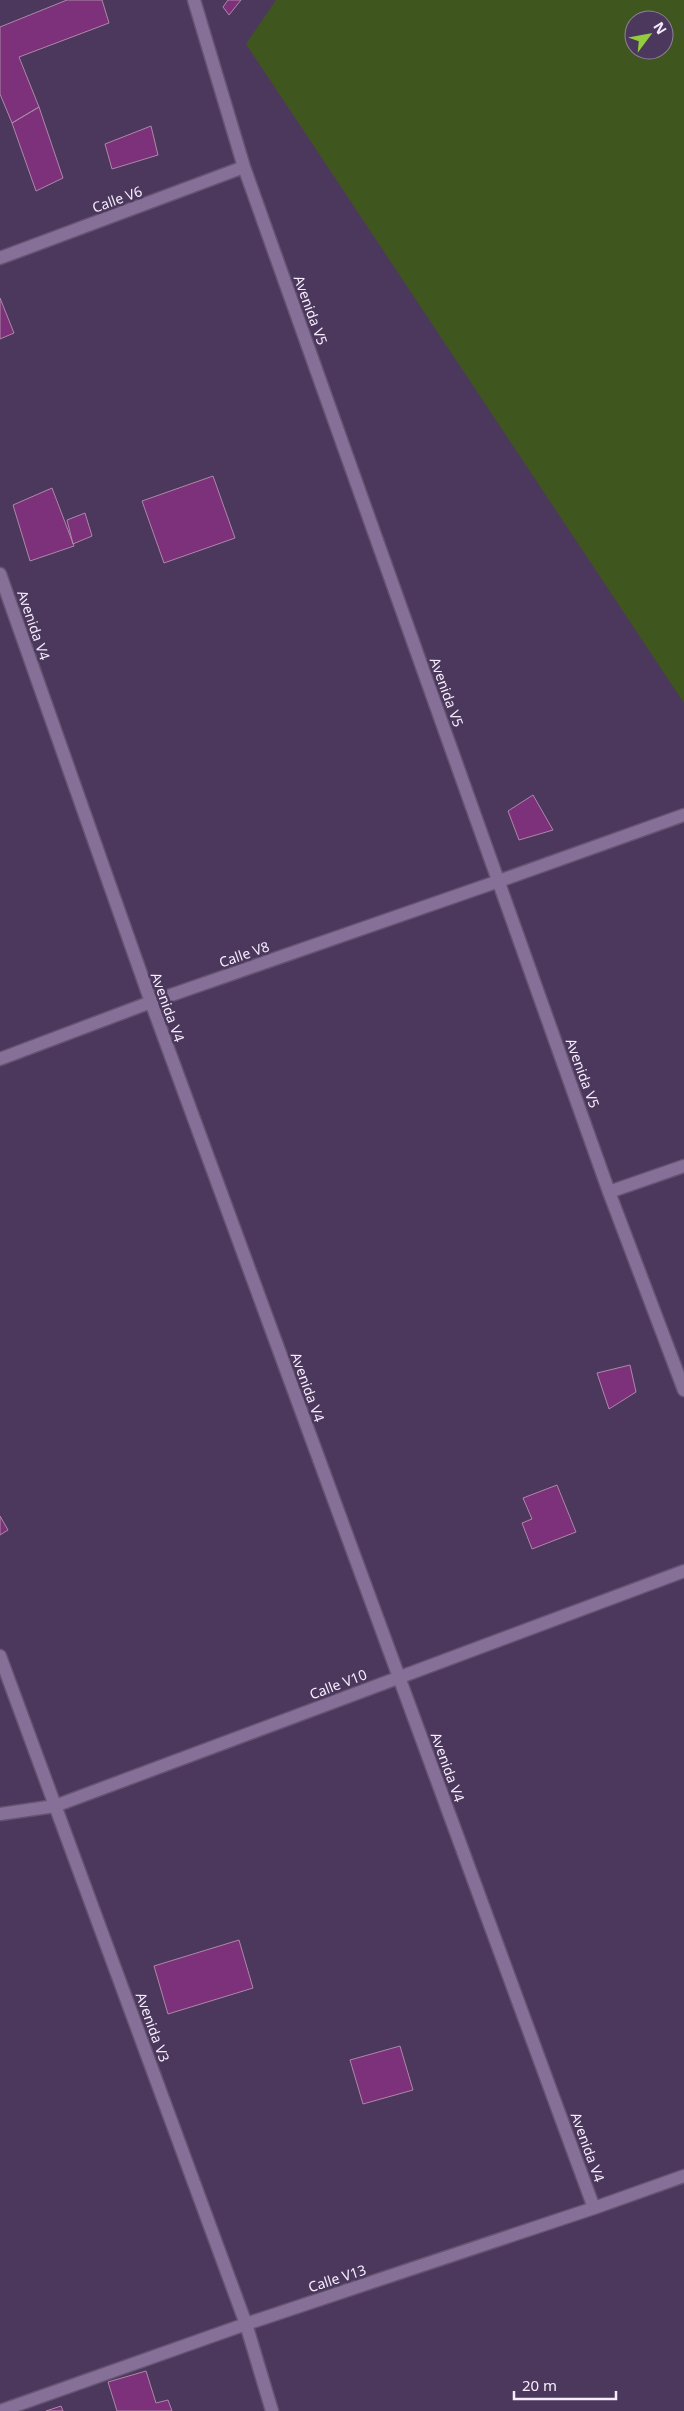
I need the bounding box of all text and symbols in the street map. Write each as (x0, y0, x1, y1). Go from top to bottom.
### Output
north arrow (624, 10, 674, 60)
text: N (649, 18, 672, 38)
street label: Calle V6 (89, 181, 145, 217)
street label: Avenida V5 (290, 273, 332, 347)
street label: Avenida V4 (13, 588, 55, 662)
street label: Avenida V5 (426, 655, 468, 729)
street label: Calle V8 (216, 937, 272, 971)
street label: Avenida V4 (147, 970, 189, 1044)
street label: Avenida V5 (562, 1036, 604, 1110)
street label: Avenida V4 (287, 1350, 329, 1424)
street label: Calle V10 (307, 1664, 369, 1704)
street label: Avenida V4 (427, 1730, 469, 1804)
street label: Avenida V3 (132, 1990, 174, 2064)
street label: Avenida V4 (567, 2110, 609, 2184)
street label: Calle V13 (306, 2260, 368, 2296)
scale bar (514, 2368, 616, 2400)
text: 20 m (522, 2375, 557, 2395)

